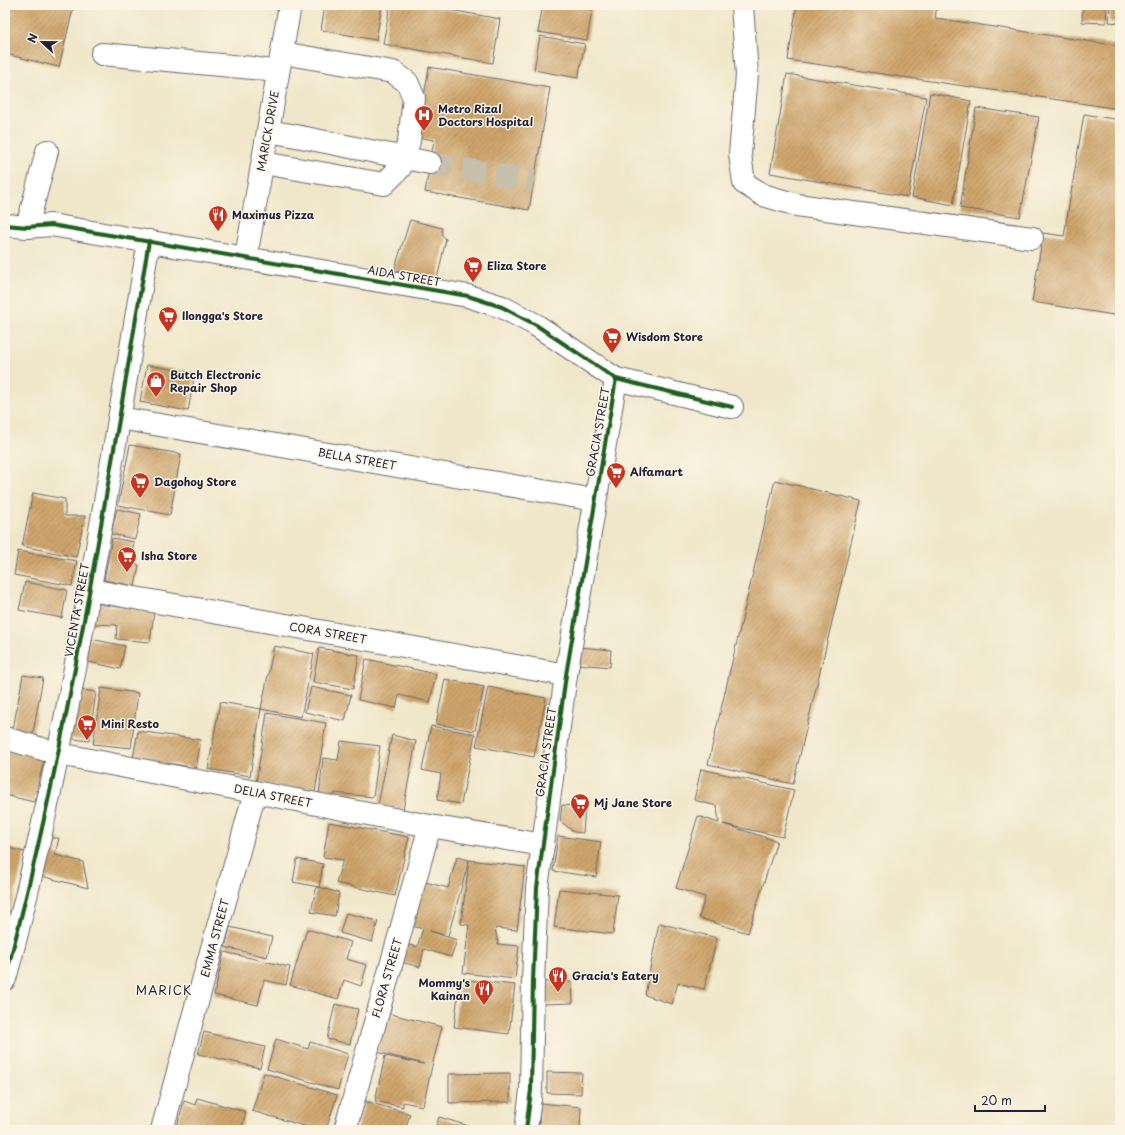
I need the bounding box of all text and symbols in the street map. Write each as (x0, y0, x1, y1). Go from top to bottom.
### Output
north arrow (22, 22, 62, 62)
text: N (23, 31, 42, 45)
street label: MARICK DRIVE (252, 89, 283, 173)
place label: Metro Rizal Doctors Hospital (438, 100, 533, 130)
hospital icon: Metro Rizal Doctors Hospital (413, 104, 435, 132)
restaurant icon: Maximus Pizza (207, 204, 229, 232)
place label: Maximus Pizza (232, 206, 315, 223)
supermarket icon: Eliza Store (462, 255, 484, 283)
place label: Eliza Store (487, 257, 546, 274)
street label: AIDA STREET (366, 261, 442, 290)
supermarket icon: Ilongga's Store (157, 305, 179, 333)
place label: Ilongga's Store (182, 307, 263, 324)
supermarket icon: Wisdom Store (601, 326, 623, 354)
place label: Wisdom Store (626, 328, 703, 345)
place label: Butch Electronic Repair Shop (170, 366, 261, 396)
shop icon: Butch Electronic Repair Shop (145, 370, 167, 398)
street label: GRACIA STREET (581, 385, 614, 478)
street label: BELLA STREET (316, 443, 398, 474)
supermarket icon: Alfamart (605, 461, 627, 489)
place label: Alfamart (630, 463, 684, 480)
supermarket icon: Dagohoy Store (129, 471, 151, 499)
place label: Dagohoy Store (154, 473, 236, 490)
supermarket icon: Isha Store (116, 545, 138, 573)
place label: Isha Store (141, 547, 197, 564)
street label: VICENTA STREET (60, 561, 93, 658)
street label: CORA STREET (288, 617, 369, 648)
street label: GRACIA STREET (531, 705, 560, 798)
supermarket icon: Mini Resto (76, 713, 98, 741)
place label: Mini Resto (101, 715, 159, 732)
street label: DELIA STREET (233, 780, 314, 811)
supermarket icon: Mj Jane Store (569, 792, 591, 820)
place label: Mj Jane Store (594, 794, 672, 811)
street label: EMMA STREET (196, 896, 233, 979)
street label: FLORA STREET (367, 935, 406, 1020)
restaurant icon: Gracia's Eatery (547, 965, 569, 993)
place label: Gracia's Eatery (572, 967, 659, 984)
place label: Mommy's Kainan (419, 974, 470, 1004)
restaurant icon: Mommy's Kainan (473, 978, 495, 1006)
district label: MARICK (136, 981, 192, 999)
scale bar (975, 1087, 1045, 1113)
text: 20 m (981, 1091, 1012, 1109)

